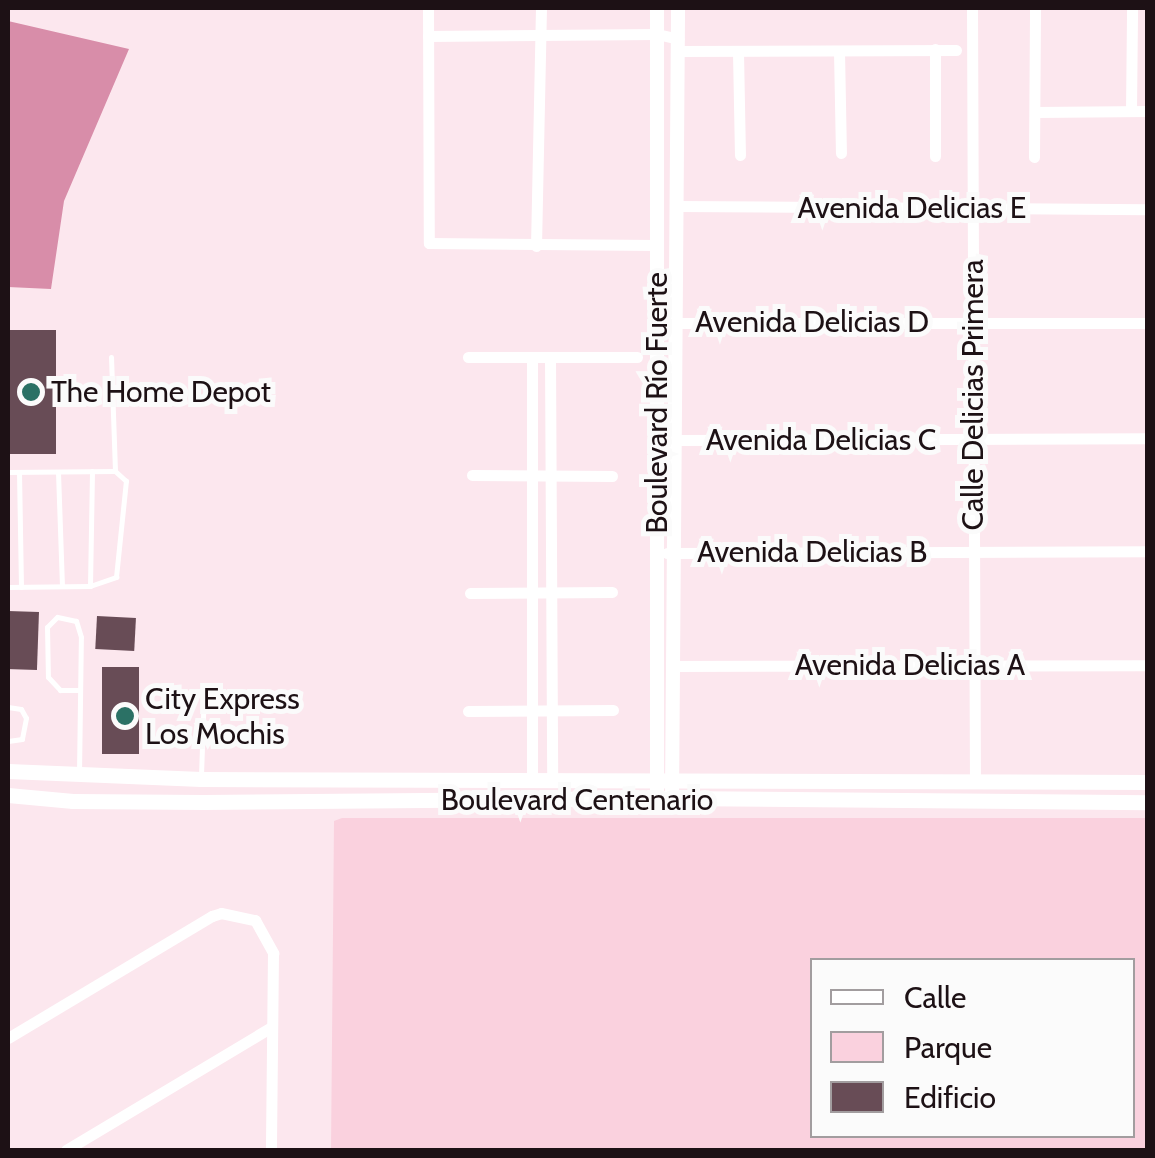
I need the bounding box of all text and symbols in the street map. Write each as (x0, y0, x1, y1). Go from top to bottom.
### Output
street label: Avenida Delicias E (798, 190, 1026, 226)
street label: Calle Delicias Primera (955, 259, 991, 531)
street label: Boulevard Río Fuerte (639, 272, 675, 534)
street label: Avenida Delicias D (695, 304, 929, 340)
place label: The Home Depot (51, 374, 271, 410)
marker: The Home Depot (20, 381, 42, 403)
street label: Avenida Delicias C (706, 422, 936, 458)
street label: Avenida Delicias B (697, 534, 927, 570)
street label: Avenida Delicias A (795, 647, 1025, 683)
place label: City Express Los Mochis (145, 681, 300, 752)
marker: City Express Los Mochis (114, 705, 136, 727)
street label: Boulevard Centenario (441, 782, 713, 818)
legend (810, 958, 1135, 1138)
text: Calle (904, 979, 966, 1016)
text: Parque (904, 1029, 992, 1066)
text: Edificio (904, 1079, 996, 1116)

